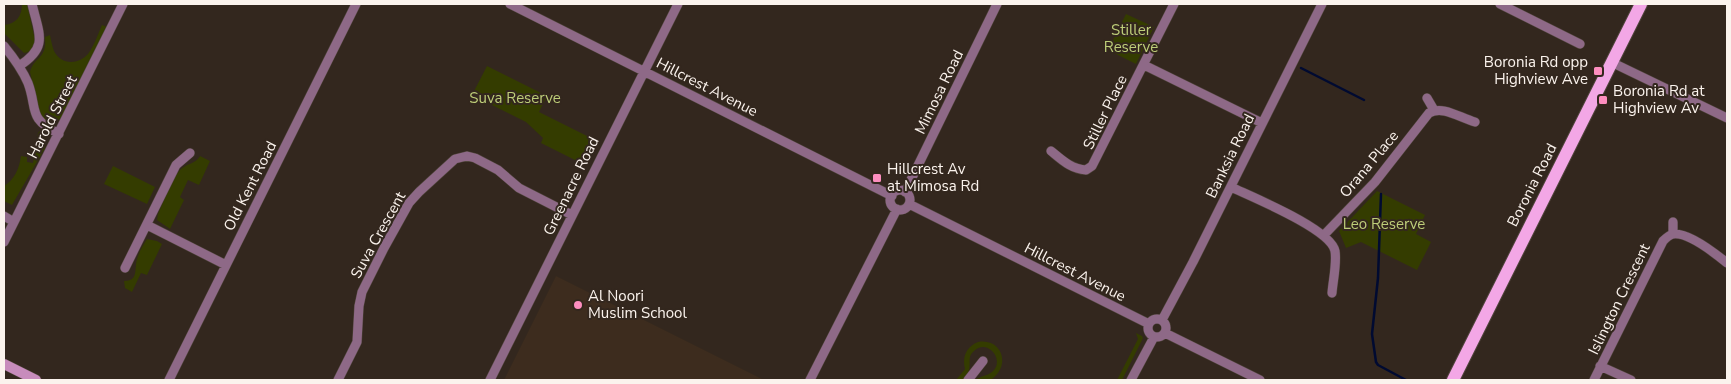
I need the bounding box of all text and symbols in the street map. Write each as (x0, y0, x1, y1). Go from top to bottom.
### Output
park label: Stiller Reserve (1104, 20, 1158, 57)
street label: Mimosa Road (910, 47, 968, 137)
place label: Boronia Rd opp Highview Ave (1484, 52, 1588, 89)
street label: Hillcrest Avenue (653, 53, 761, 121)
marker: Boronia Rd opp Highview Ave (1592, 65, 1604, 77)
street label: Harold Street (22, 71, 82, 162)
street label: Stiller Place (1078, 71, 1132, 153)
place label: Boronia Rd at Highview Av (1613, 81, 1705, 118)
park label: Suva Reserve (469, 88, 561, 108)
marker: Boronia Rd at Highview Av (1597, 94, 1609, 106)
street label: Banksia Road (1201, 111, 1259, 201)
street label: Orana Place (1335, 126, 1403, 202)
street label: Greenacre Road (538, 133, 604, 239)
street label: Old Kent Road (219, 138, 281, 234)
street label: Boronia Road (1502, 140, 1562, 230)
place label: Hillcrest Av at Mimosa Rd (887, 159, 979, 196)
marker: Hillcrest Av at Mimosa Rd (871, 172, 883, 184)
street label: Suva Crescent (346, 187, 410, 282)
park label: Leo Reserve (1343, 214, 1425, 234)
street label: Hillcrest Avenue (1021, 238, 1129, 306)
street label: Islington Crescent (1583, 239, 1655, 358)
place label: Al Noori Muslim School (588, 286, 687, 323)
marker: Al Noori Muslim School (572, 299, 584, 311)

